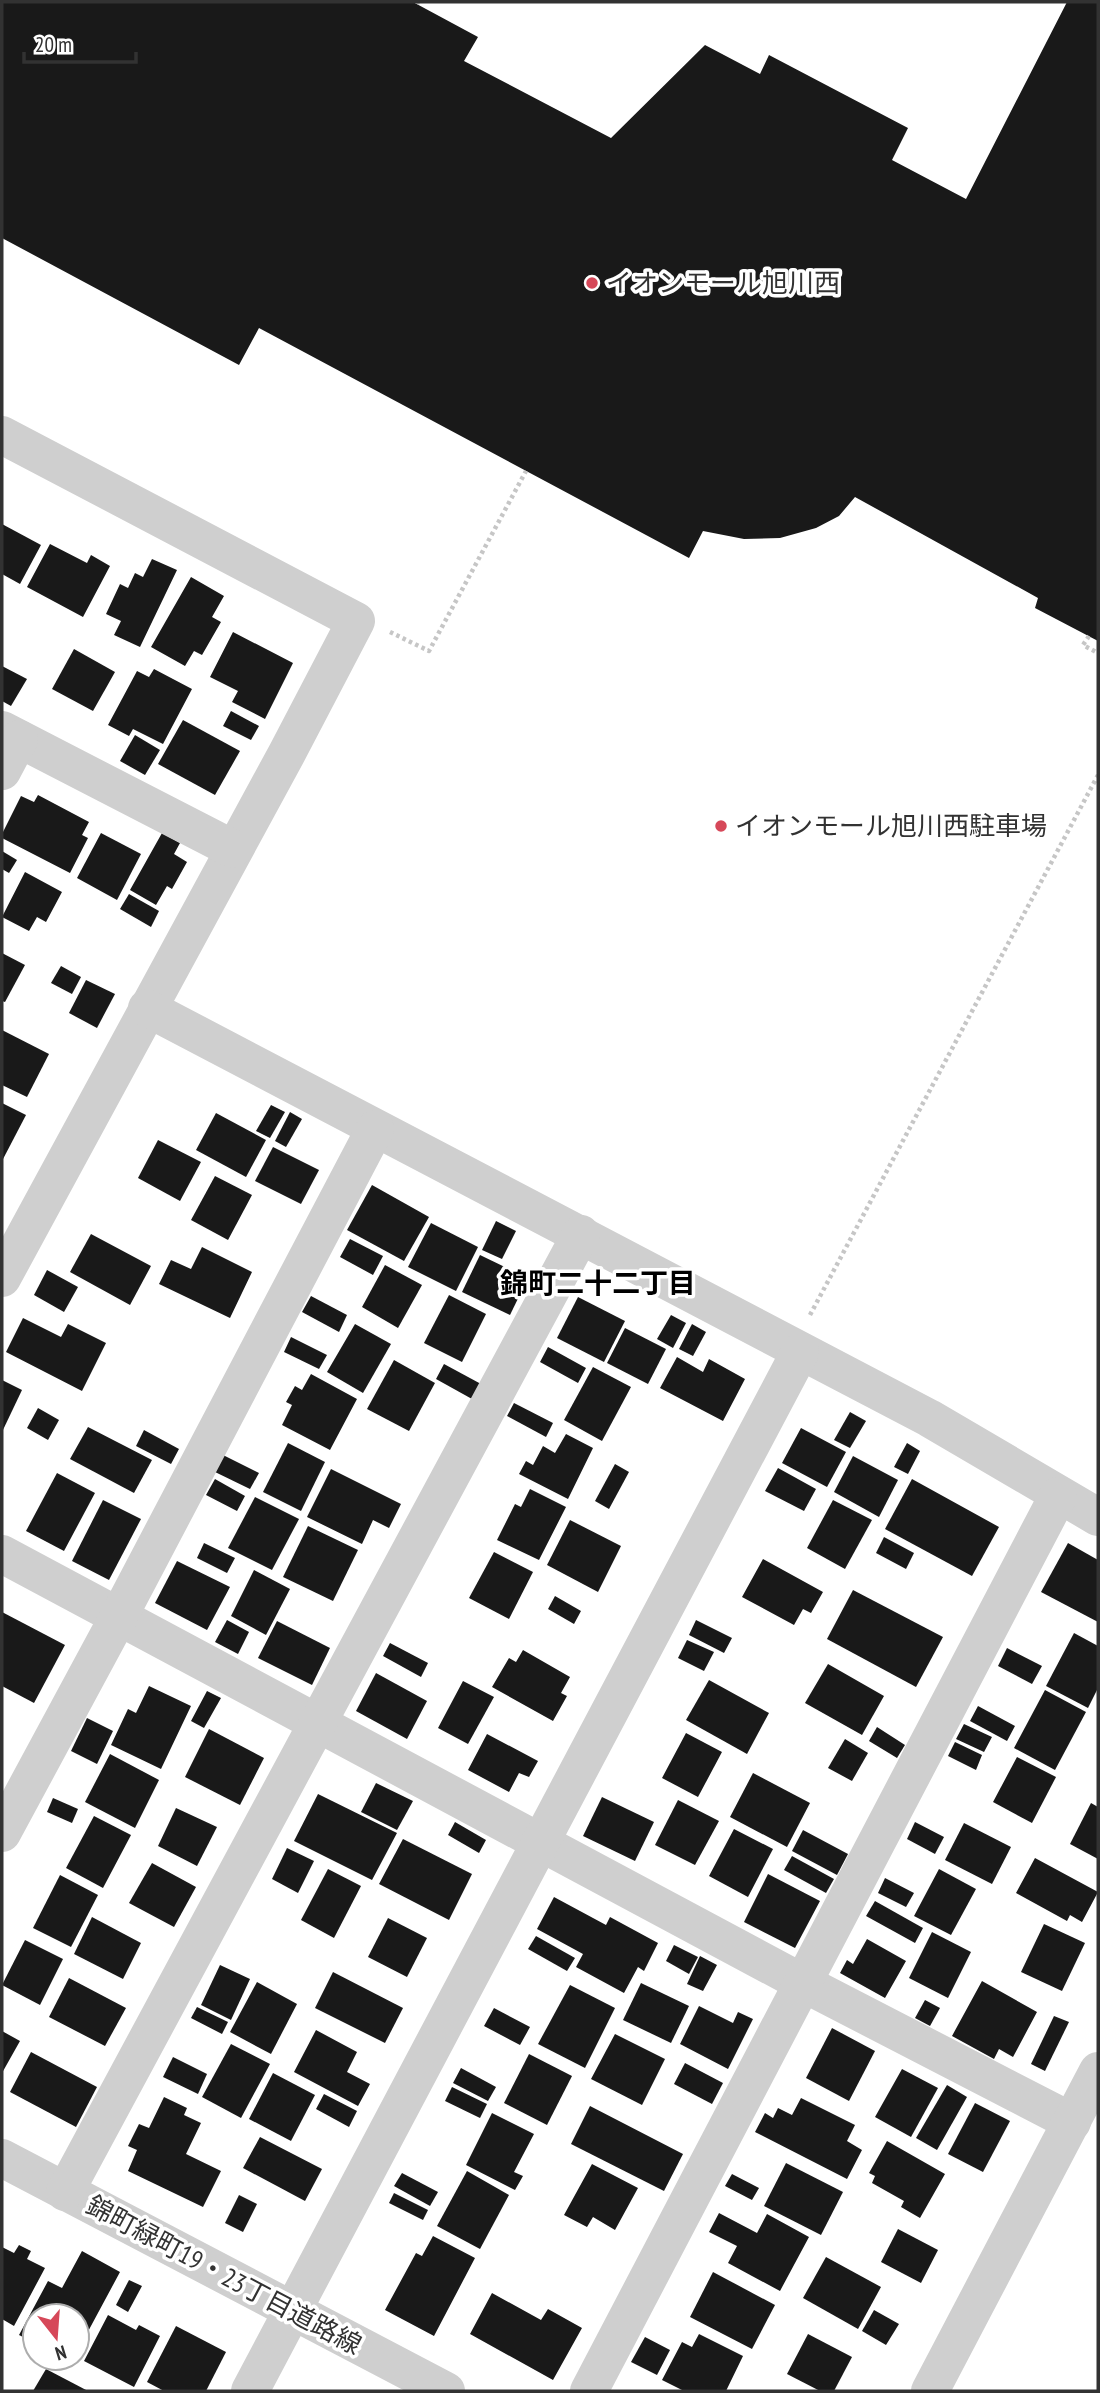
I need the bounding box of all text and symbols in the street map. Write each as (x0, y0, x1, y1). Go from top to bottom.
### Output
scale bar (24, 21, 136, 65)
text: 20 m (35, 31, 72, 58)
place label: イオンモール旭川西 (606, 266, 840, 299)
marker: イオンモール旭川西 (584, 275, 600, 291)
place label: イオンモール旭川西駐車場 (735, 809, 1047, 842)
marker: イオンモール旭川西駐車場 (713, 818, 729, 834)
district label: 錦町二十二丁目 (500, 1264, 696, 1301)
street label: 錦町緑町19・23丁目道路線 (81, 2188, 367, 2361)
north arrow (21, 2302, 91, 2372)
text: N (53, 2340, 69, 2366)

